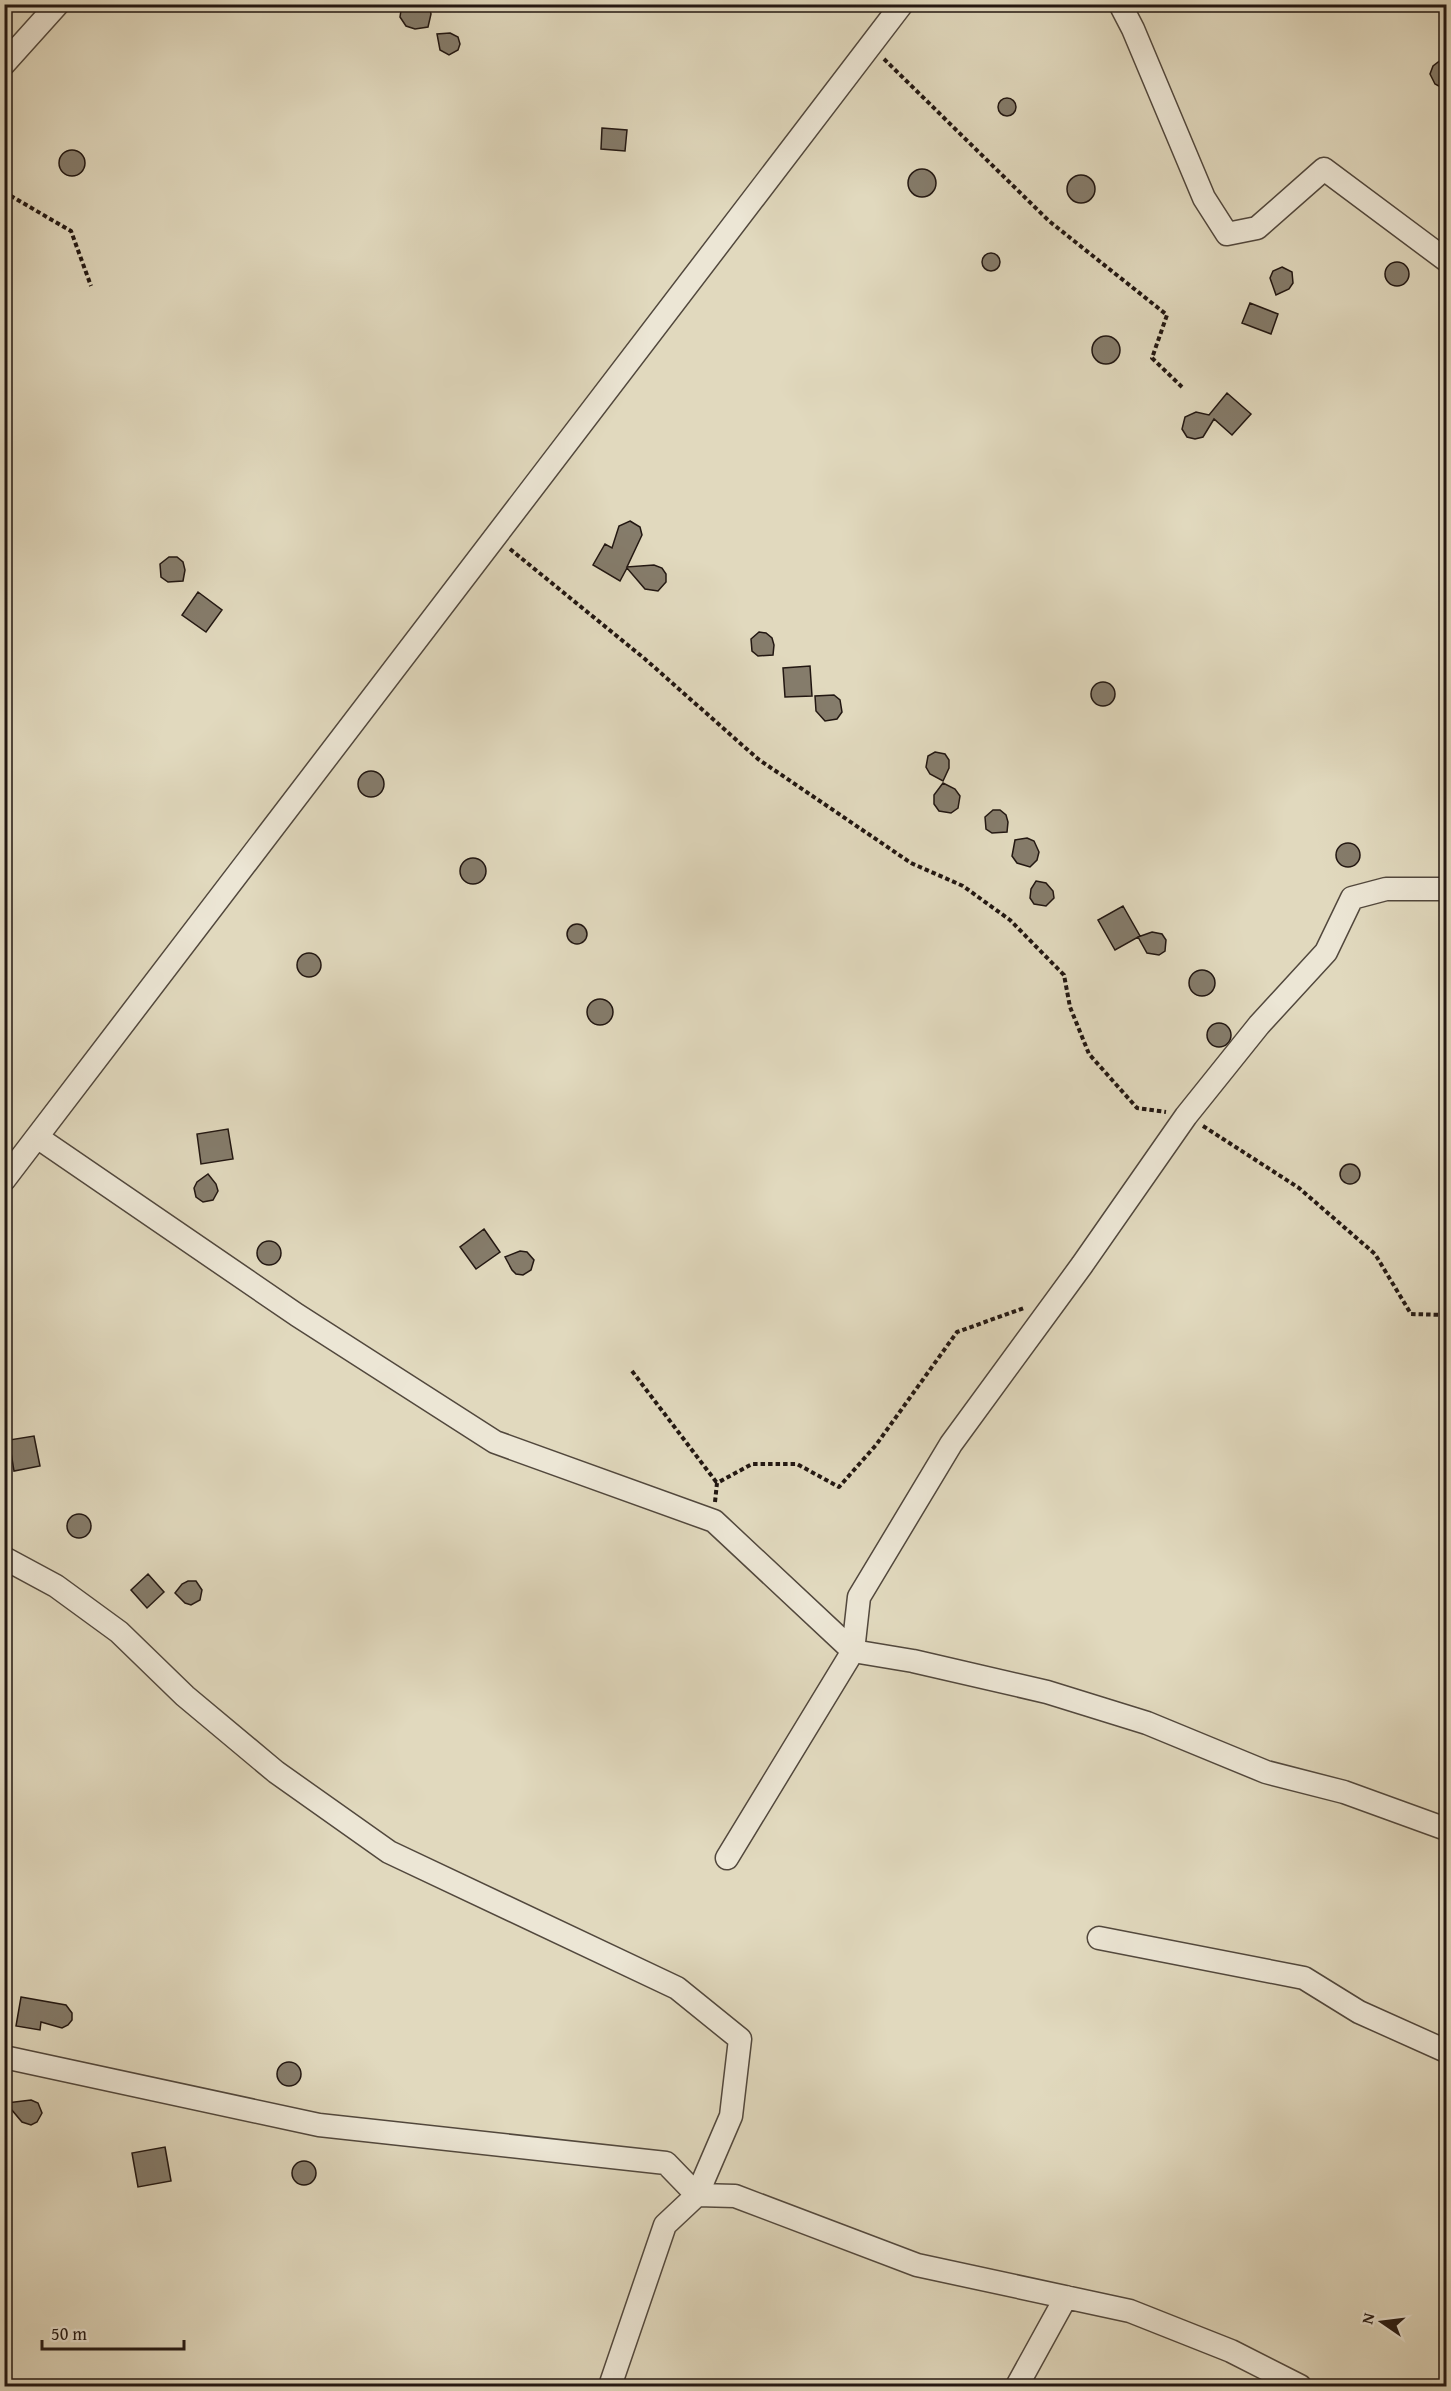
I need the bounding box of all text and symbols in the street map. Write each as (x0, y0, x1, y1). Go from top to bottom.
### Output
north arrow (1352, 2292, 1412, 2352)
text: N (1355, 2310, 1380, 2326)
scale bar (42, 2313, 184, 2351)
text: 50 m (51, 2320, 87, 2347)

